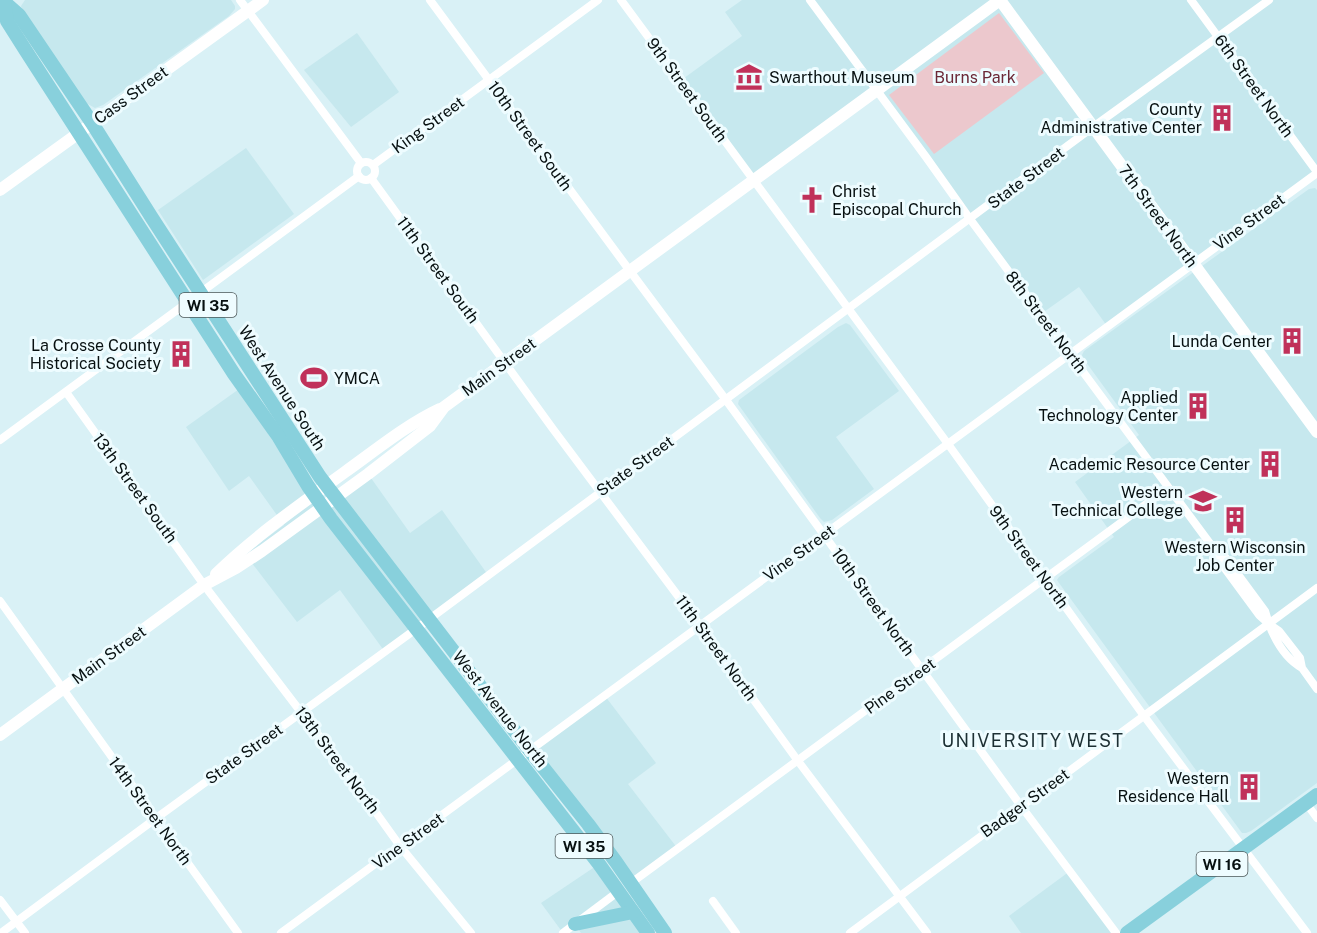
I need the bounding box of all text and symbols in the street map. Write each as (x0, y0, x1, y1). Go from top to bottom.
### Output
street label: 6th Street North (1210, 31, 1298, 141)
street label: 9th Street South (643, 34, 731, 146)
street label: Cass Street (90, 62, 172, 128)
museum icon: Swarthout Museum (734, 62, 764, 92)
place label: Swarthout Museum (769, 68, 915, 87)
park label: Burns Park (934, 68, 1016, 87)
street label: 10th Street South (484, 78, 576, 194)
street label: King Street (388, 92, 468, 158)
place label: County Administrative Center (1040, 100, 1202, 137)
building icon: County Administrative Center (1207, 103, 1237, 133)
street label: State Street (984, 143, 1068, 213)
street label: 7th Street North (1114, 161, 1202, 271)
place label: Christ Episcopal Church (832, 182, 962, 219)
church icon: Christ Episcopal Church (797, 185, 827, 215)
street label: Vine Street (1210, 190, 1288, 254)
street label: 11th Street South (393, 213, 483, 327)
street label: 8th Street North (1001, 267, 1091, 377)
road number: WI 35 (180, 293, 236, 317)
street label: West Avenue South (235, 322, 329, 454)
building icon: Lunda Center (1277, 326, 1307, 356)
place label: Lunda Center (1172, 332, 1272, 351)
street label: Main Street (458, 334, 540, 400)
place label: La Crosse County Historical Society (30, 336, 161, 373)
building icon: La Crosse County Historical Society (166, 339, 196, 369)
sports icon: YMCA (299, 363, 329, 393)
place label: YMCA (334, 369, 380, 388)
place label: Applied Technology Center (1038, 388, 1178, 425)
building icon: Applied Technology Center (1183, 391, 1213, 421)
street label: 13th Street South (89, 429, 181, 547)
street label: State Street (593, 432, 677, 500)
building icon: Academic Resource Center (1255, 449, 1285, 479)
place label: Academic Resource Center (1049, 455, 1250, 474)
place label: Western Technical College (1052, 483, 1183, 520)
school or university icon: Western Technical College (1188, 486, 1218, 516)
street label: 9th Street North (985, 502, 1073, 612)
building icon: Western Wisconsin Job Center (1220, 505, 1250, 535)
street label: Vine Street (760, 521, 838, 585)
place label: Western Wisconsin Job Center (1164, 538, 1306, 575)
street label: 10th Street North (827, 544, 919, 660)
street label: 11th Street North (671, 592, 761, 704)
street label: Main Street (68, 622, 150, 688)
street label: West Avenue North (449, 647, 551, 771)
street label: Pine Street (861, 654, 939, 718)
street label: 13th Street North (291, 703, 383, 817)
street label: State Street (202, 720, 286, 788)
district label: UNIVERSITY WEST (941, 730, 1125, 751)
street label: 14th Street North (104, 753, 196, 869)
street label: Badger Street (977, 765, 1073, 841)
place label: Western Residence Hall (1118, 769, 1229, 806)
building icon: Western Residence Hall (1234, 772, 1264, 802)
street label: Vine Street (369, 809, 447, 873)
road number: WI 35 (556, 834, 612, 858)
road number: WI 16 (1196, 852, 1248, 876)

